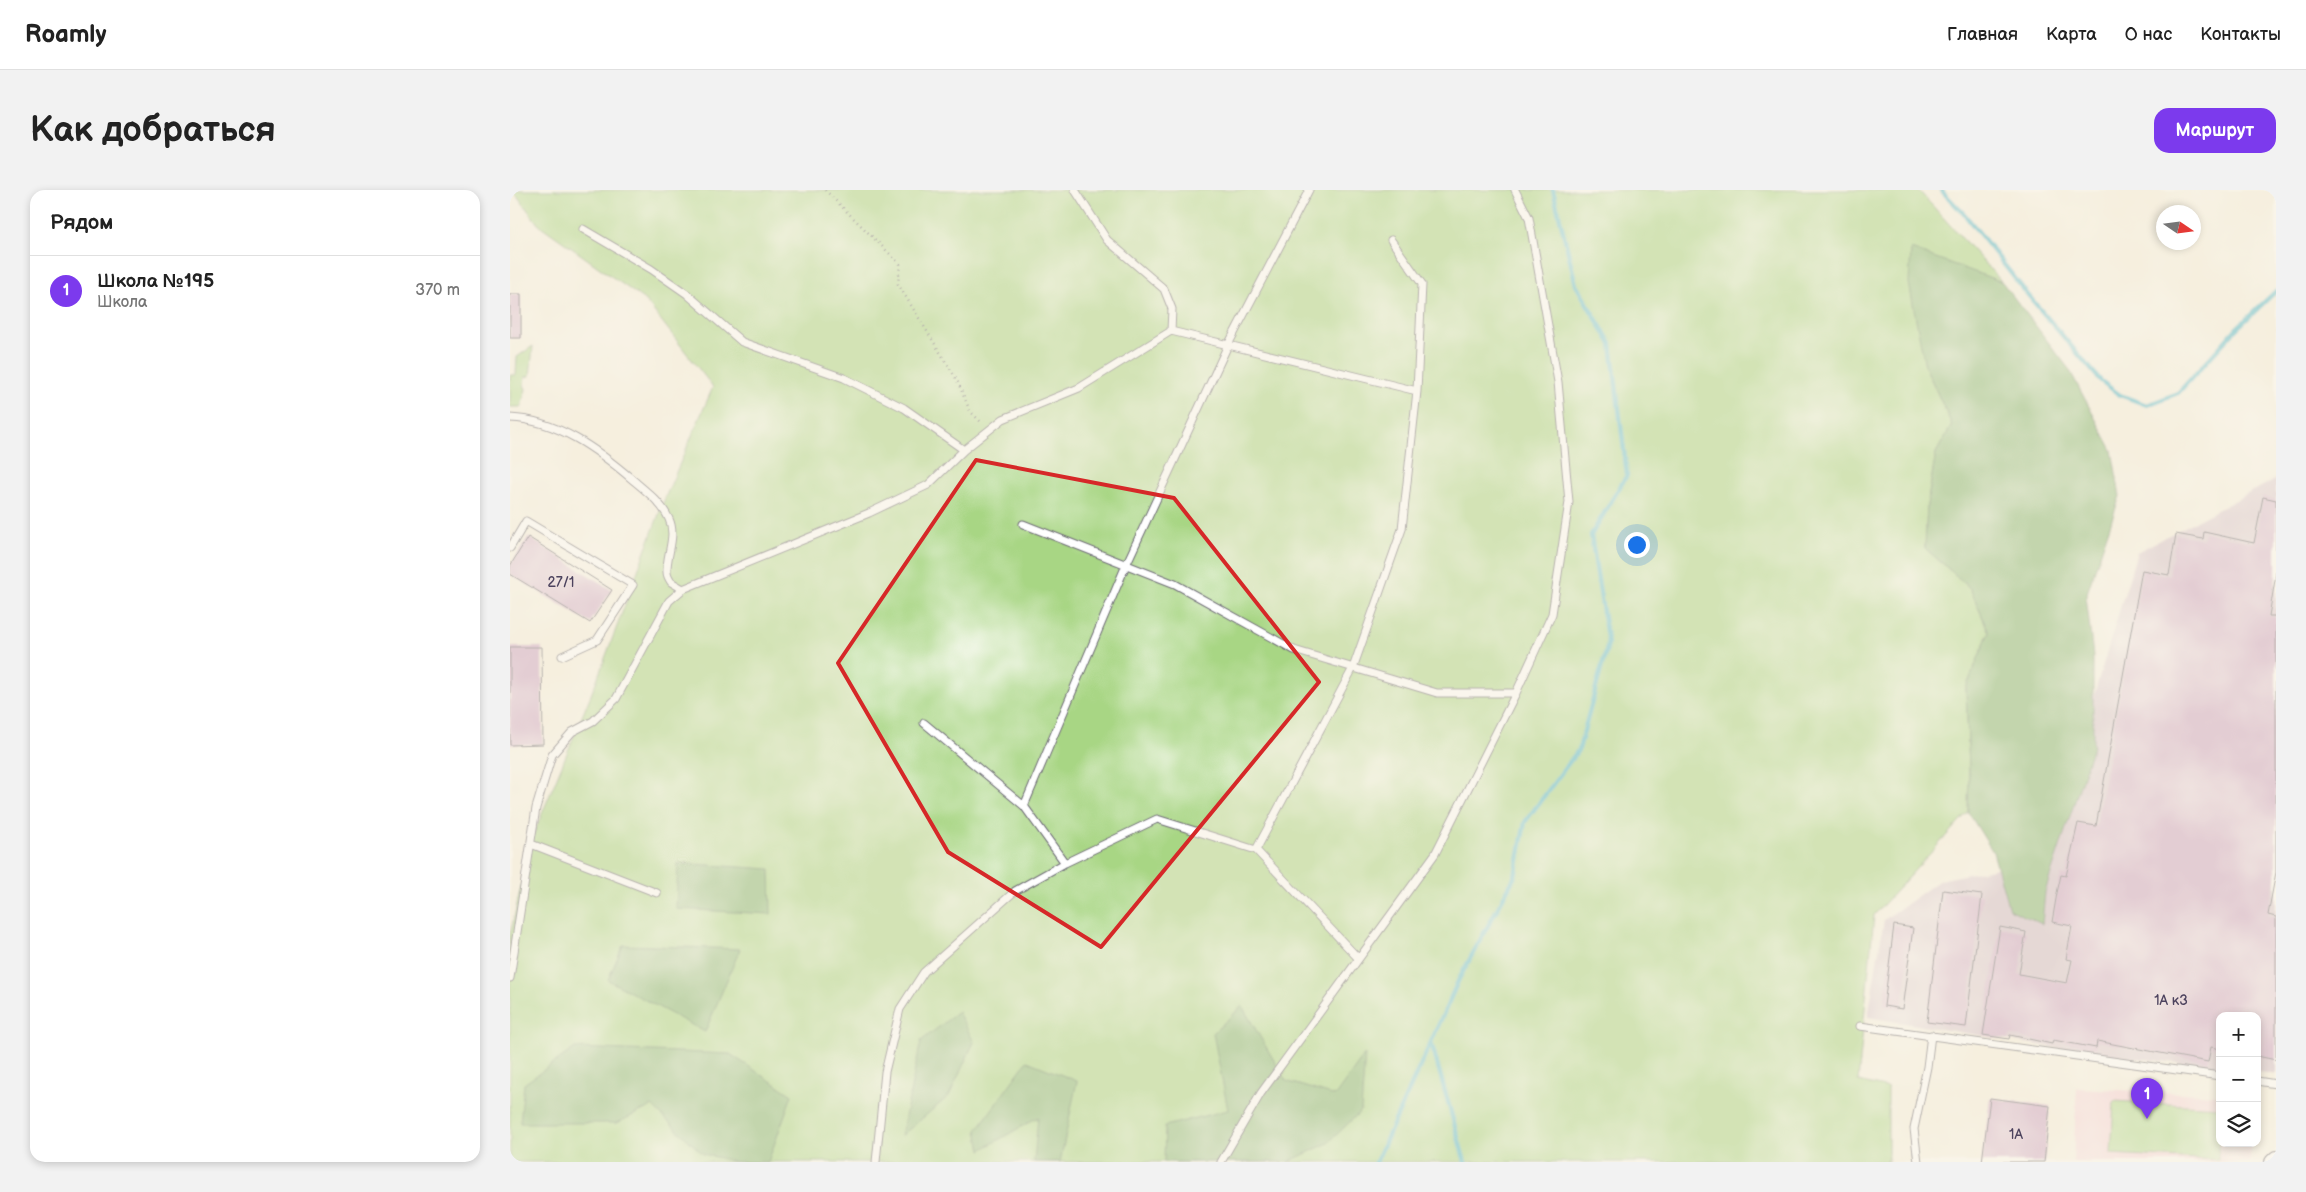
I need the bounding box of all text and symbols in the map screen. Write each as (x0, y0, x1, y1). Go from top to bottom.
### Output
text: Roamly (25, 20, 106, 49)
text: Главная (1947, 24, 2018, 45)
text: Карта (2046, 24, 2097, 45)
text: О нас (2125, 24, 2172, 45)
text: Контакты (2200, 24, 2281, 45)
button: Маршрут (2154, 108, 2276, 153)
text: Как добраться (30, 109, 276, 152)
north arrow (2156, 205, 2201, 250)
text: Рядом (50, 210, 113, 235)
text: Школа №195 (97, 270, 214, 293)
text: 1 (63, 281, 69, 300)
text: 370 m (415, 281, 460, 300)
text: Школа (97, 293, 147, 312)
your location (1624, 532, 1650, 558)
house number: 27/1 (548, 574, 574, 591)
house number: 1А к3 (2154, 992, 2188, 1009)
map controls (2216, 1012, 2261, 1147)
button: + (2216, 1012, 2261, 1057)
button: − (2216, 1057, 2261, 1102)
pin: 1 (2131, 1078, 2163, 1119)
button: layers (2216, 1102, 2261, 1147)
house number: 1А (2009, 1126, 2023, 1143)

